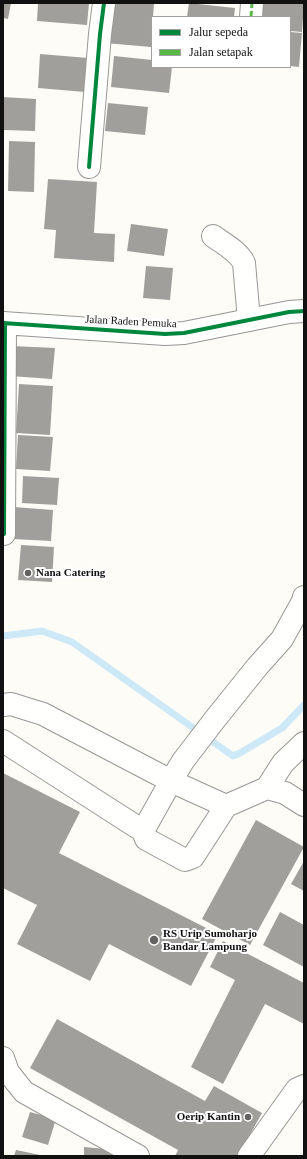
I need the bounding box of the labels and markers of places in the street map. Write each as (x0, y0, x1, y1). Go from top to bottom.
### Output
place label: Nana Catering (36, 566, 105, 580)
marker: Nana Catering (23, 568, 33, 578)
place label: RS Urip Sumoharjo Bandar Lampung (163, 927, 257, 953)
marker: RS Urip Sumoharjo Bandar Lampung (148, 934, 160, 946)
place label: Oerip Kantin (177, 1110, 240, 1124)
marker: Oerip Kantin (243, 1112, 253, 1122)

